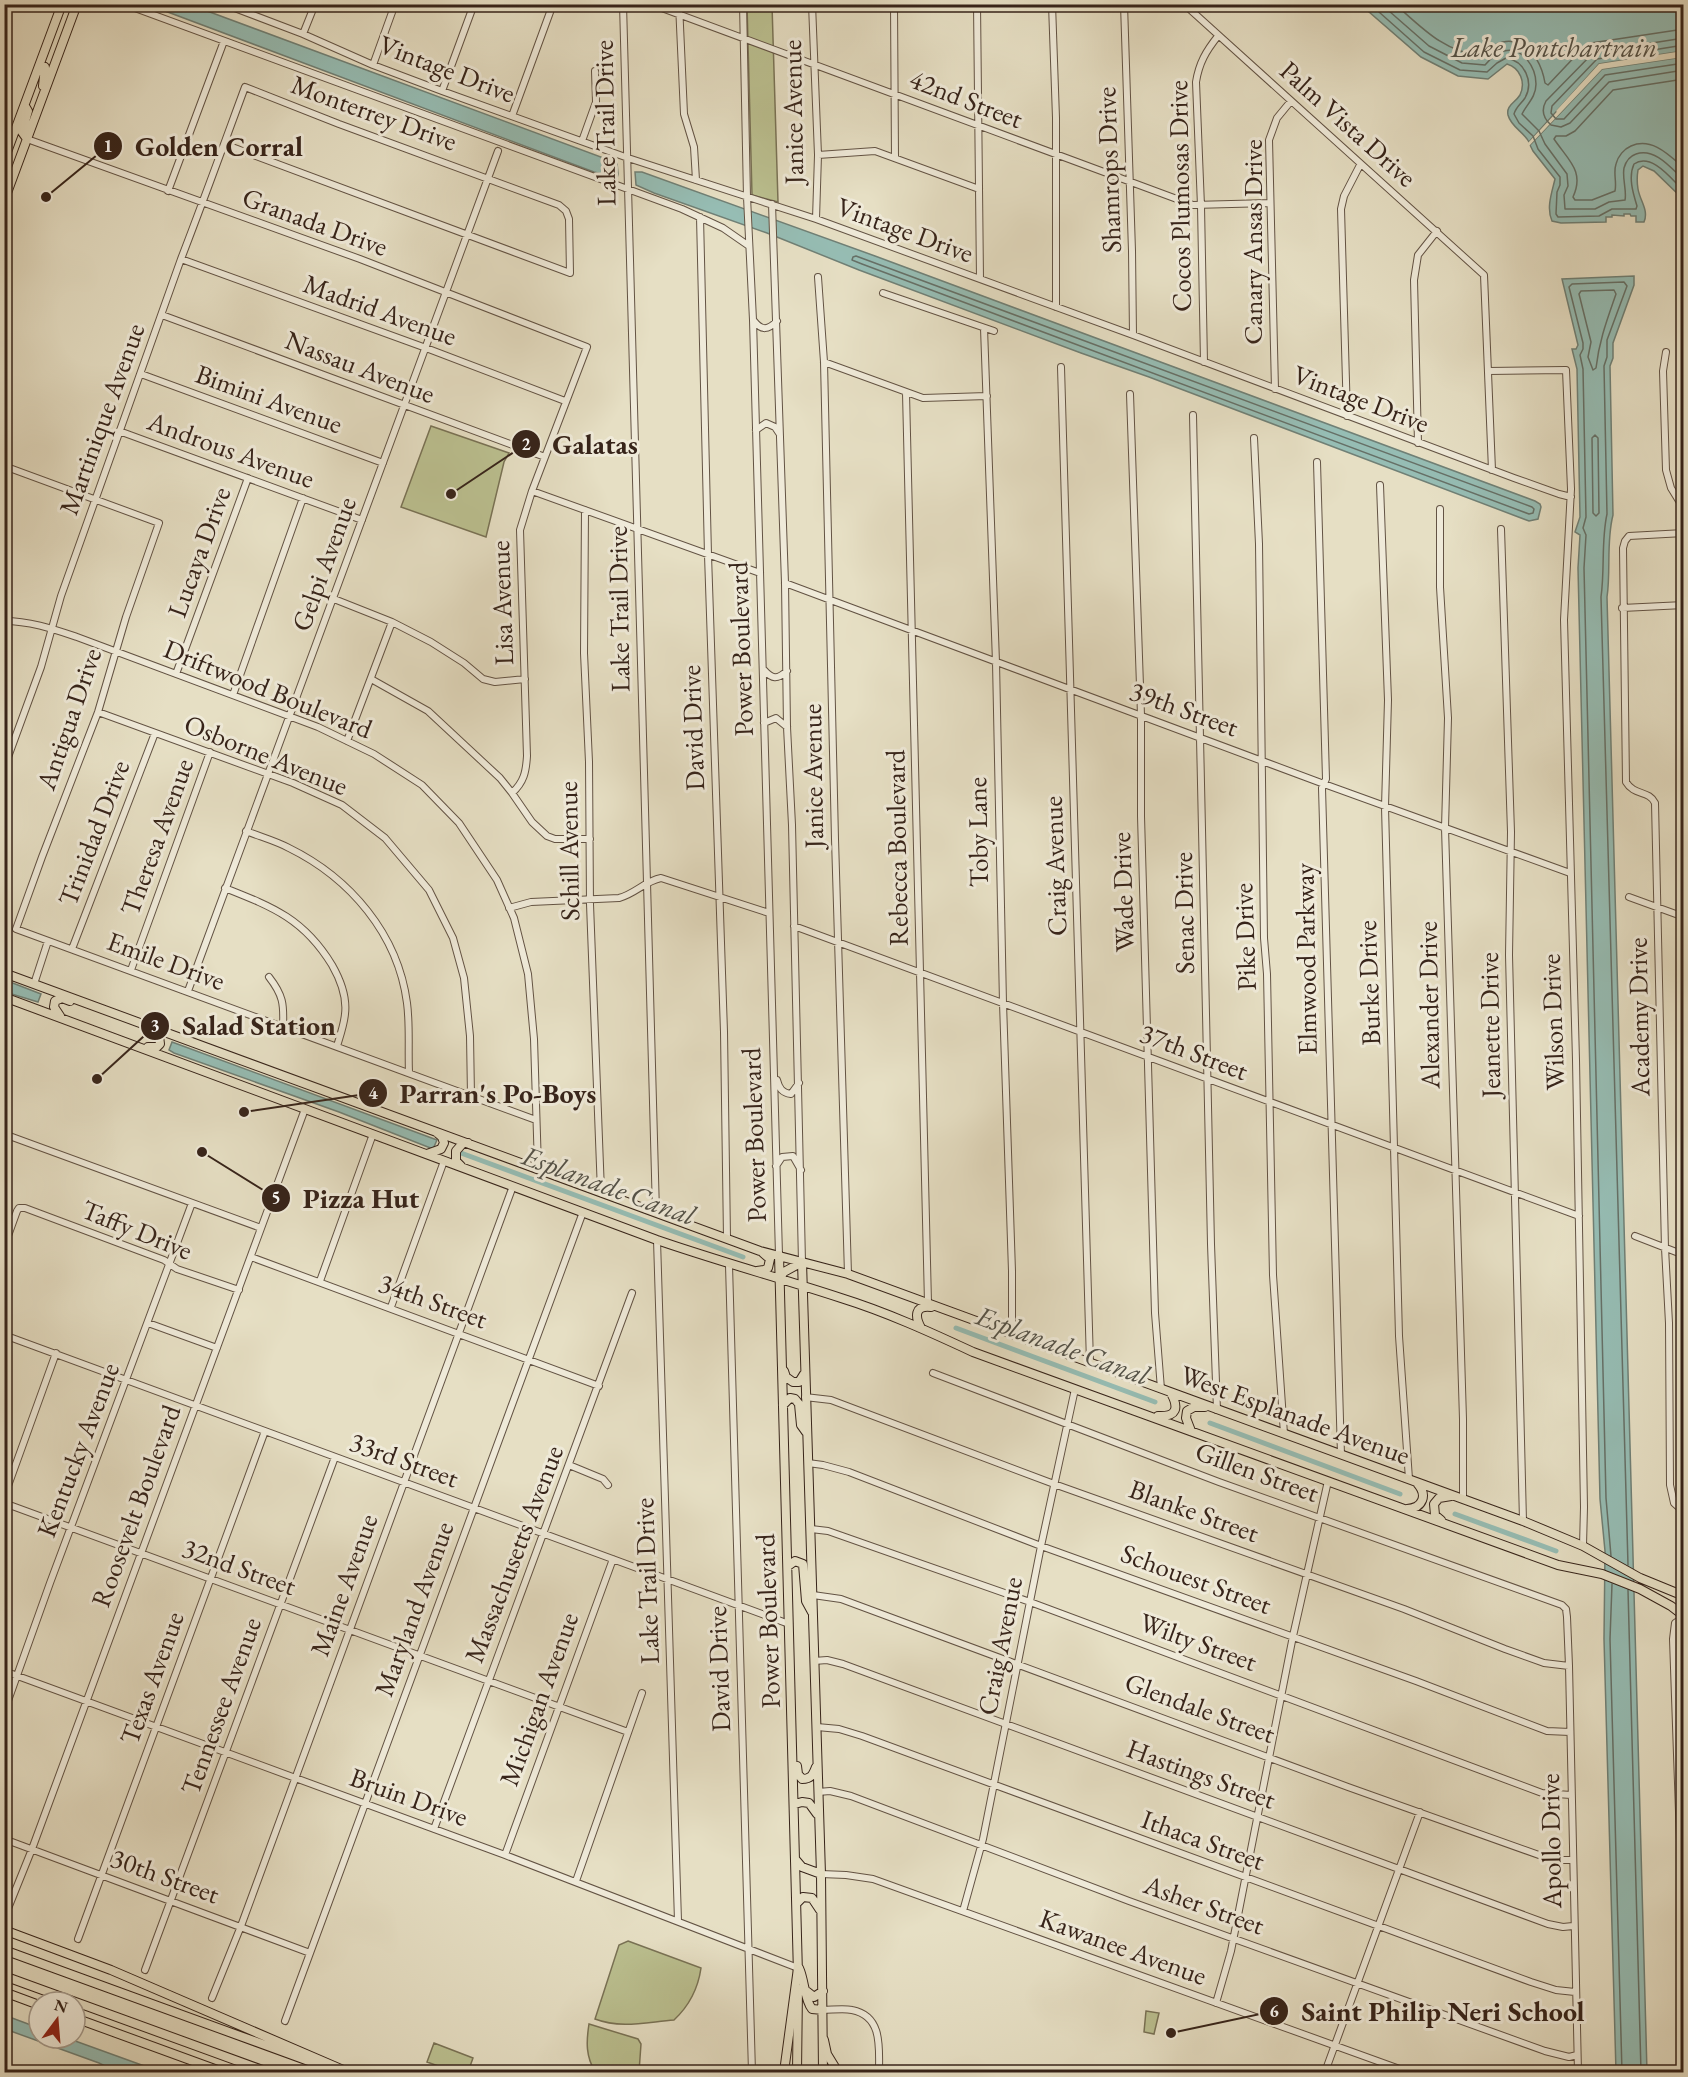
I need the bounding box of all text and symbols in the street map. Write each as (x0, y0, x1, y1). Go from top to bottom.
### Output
street label: Vintage Drive (374, 27, 520, 111)
water label: Lake Pontchartrain (1450, 29, 1657, 65)
street label: Lake Trail Drive (586, 39, 623, 207)
street label: Janice Avenue (774, 39, 811, 187)
street label: Palm Vista Drive (1273, 53, 1424, 194)
street label: 42nd Street (905, 61, 1028, 136)
street label: Monterrey Drive (286, 66, 462, 159)
street label: Cocos Plumosas Drive (1160, 80, 1199, 312)
street label: Shamrops Drive (1088, 86, 1129, 254)
callout: Golden Corral (93, 123, 315, 169)
text: Golden Corral (135, 128, 303, 164)
text: 1 (103, 134, 113, 157)
street label: Canary Ansas Drive (1235, 139, 1270, 345)
street label: Granada Drive (238, 179, 393, 264)
street label: Vintage Drive (832, 189, 978, 270)
street label: Madrid Avenue (299, 266, 462, 353)
street label: Martinique Avenue (51, 318, 152, 519)
street label: Nassau Avenue (280, 322, 440, 411)
street label: Bimini Avenue (191, 356, 347, 441)
street label: Vintage Drive (1288, 357, 1434, 441)
street label: Androus Avenue (142, 403, 319, 496)
callout: Galatas (511, 421, 650, 467)
text: Galatas (552, 426, 638, 462)
text: 2 (521, 432, 531, 455)
street label: Lucaya Drive (159, 482, 238, 622)
street label: Gelpi Avenue (283, 492, 364, 636)
street label: Lake Trail Drive (600, 525, 637, 693)
street label: Lisa Avenue (482, 540, 521, 666)
street label: Power Boulevard (720, 561, 761, 737)
street label: Driftwood Boulevard (159, 631, 378, 746)
street label: Antigua Drive (28, 643, 109, 795)
street label: David Drive (673, 665, 712, 791)
street label: 39th Street (1125, 673, 1244, 744)
street label: Janice Avenue (794, 703, 831, 851)
street label: Osborne Avenue (179, 706, 353, 803)
street label: Rebecca Boulevard (877, 749, 916, 947)
street label: Theresa Avenue (112, 754, 201, 920)
street label: Trinidad Drive (50, 755, 137, 911)
street label: Toby Lane (959, 777, 996, 888)
street label: Schill Avenue (550, 781, 587, 921)
street label: Craig Avenue (1035, 795, 1074, 937)
street label: Wade Drive (1103, 831, 1142, 953)
street label: Senac Drive (1165, 852, 1202, 974)
street label: Elmwood Parkway (1286, 863, 1325, 1055)
street label: Pike Drive (1225, 883, 1264, 991)
street label: Burke Drive (1349, 920, 1388, 1046)
street label: Alexander Drive (1410, 921, 1447, 1090)
street label: Emile Drive (102, 923, 230, 998)
street label: Academy Drive (1620, 937, 1657, 1098)
street label: Jeanette Drive (1471, 952, 1508, 1100)
street label: Wilson Drive (1533, 953, 1572, 1091)
callout: Salad Station (140, 1003, 347, 1049)
text: Salad Station (182, 1007, 336, 1043)
text: 3 (150, 1014, 160, 1037)
street label: 37th Street (1135, 1015, 1254, 1088)
street label: Power Boulevard (733, 1047, 774, 1223)
callout: Parran's Po-Boys (358, 1070, 608, 1116)
text: Parran's Po-Boys (400, 1075, 596, 1111)
text: 4 (368, 1081, 378, 1104)
water label: Esplanade Canal (517, 1137, 701, 1233)
callout: Pizza Hut (261, 1175, 431, 1221)
text: Pizza Hut (303, 1180, 420, 1216)
text: 5 (271, 1186, 281, 1209)
street label: Taffy Drive (77, 1191, 198, 1268)
street label: 34th Street (374, 1265, 493, 1336)
water label: Esplanade Canal (971, 1297, 1155, 1393)
street label: West Esplanade Avenue (1175, 1357, 1415, 1472)
street label: Kentucky Avenue (28, 1358, 127, 1542)
street label: Roosevelt Boulevard (83, 1400, 188, 1612)
street label: 33rd Street (345, 1424, 464, 1496)
street label: Gillen Street (1191, 1433, 1324, 1510)
street label: Massachusetts Avenue (456, 1440, 571, 1667)
street label: Blanke Street (1125, 1471, 1264, 1550)
street label: Lake Trail Drive (626, 1497, 667, 1665)
street label: Maine Avenue (302, 1509, 385, 1661)
street label: Maryland Avenue (366, 1517, 461, 1701)
street label: 32nd Street (177, 1530, 301, 1603)
street label: Power Boulevard (747, 1533, 788, 1709)
street label: Schouest Street (1116, 1535, 1277, 1622)
street label: Craig Avenue (969, 1574, 1030, 1718)
street label: Wilty Street (1135, 1604, 1262, 1679)
street label: David Drive (699, 1606, 738, 1732)
street label: Texas Avenue (111, 1607, 192, 1749)
street label: Michigan Avenue (491, 1607, 586, 1790)
street label: Tennessee Avenue (172, 1612, 269, 1799)
street label: Glendale Street (1120, 1664, 1280, 1751)
street label: Hastings Street (1122, 1730, 1281, 1817)
street label: Bruin Drive (345, 1759, 473, 1834)
street label: Apollo Drive (1532, 1773, 1569, 1910)
street label: Ithaca Street (1137, 1801, 1270, 1878)
street label: 30th Street (106, 1840, 225, 1911)
street label: Asher Street (1138, 1866, 1270, 1943)
street label: Kawanee Avenue (1035, 1900, 1212, 1993)
callout: Saint Philip Neri School (1259, 1988, 1596, 2034)
north arrow (27, 1990, 87, 2050)
text: Saint Philip Neri School (1301, 1993, 1585, 2029)
text: N (52, 1994, 70, 2018)
text: 6 (1269, 1999, 1279, 2022)

